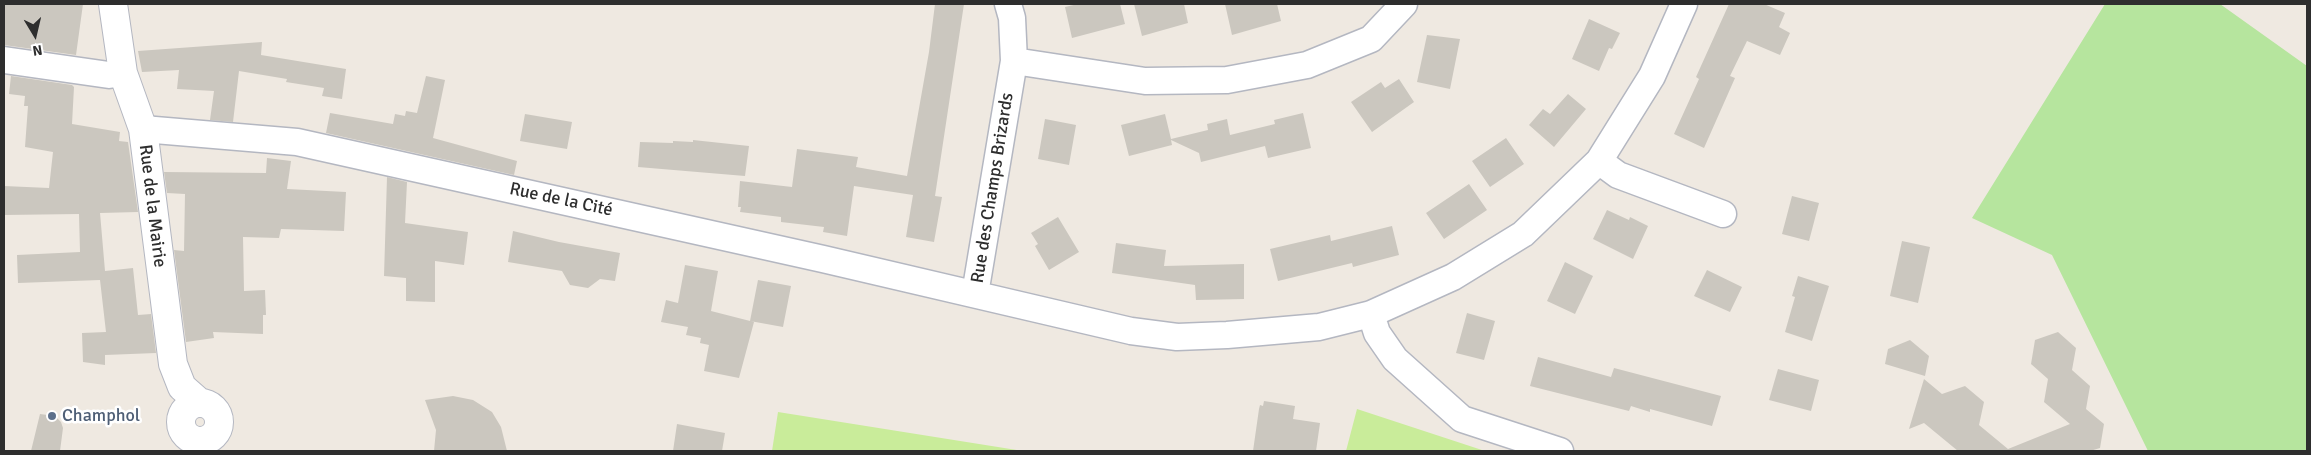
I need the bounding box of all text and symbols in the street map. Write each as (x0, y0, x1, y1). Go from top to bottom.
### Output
north arrow (10, 10, 60, 60)
text: N (31, 41, 44, 59)
street label: Rue des Champs Brizards (967, 91, 1019, 285)
street label: Rue de la Mairie (134, 143, 170, 269)
street label: Rue de la Cité (507, 179, 615, 221)
place label: Champhol (62, 405, 140, 427)
marker: Champhol (46, 410, 58, 422)

